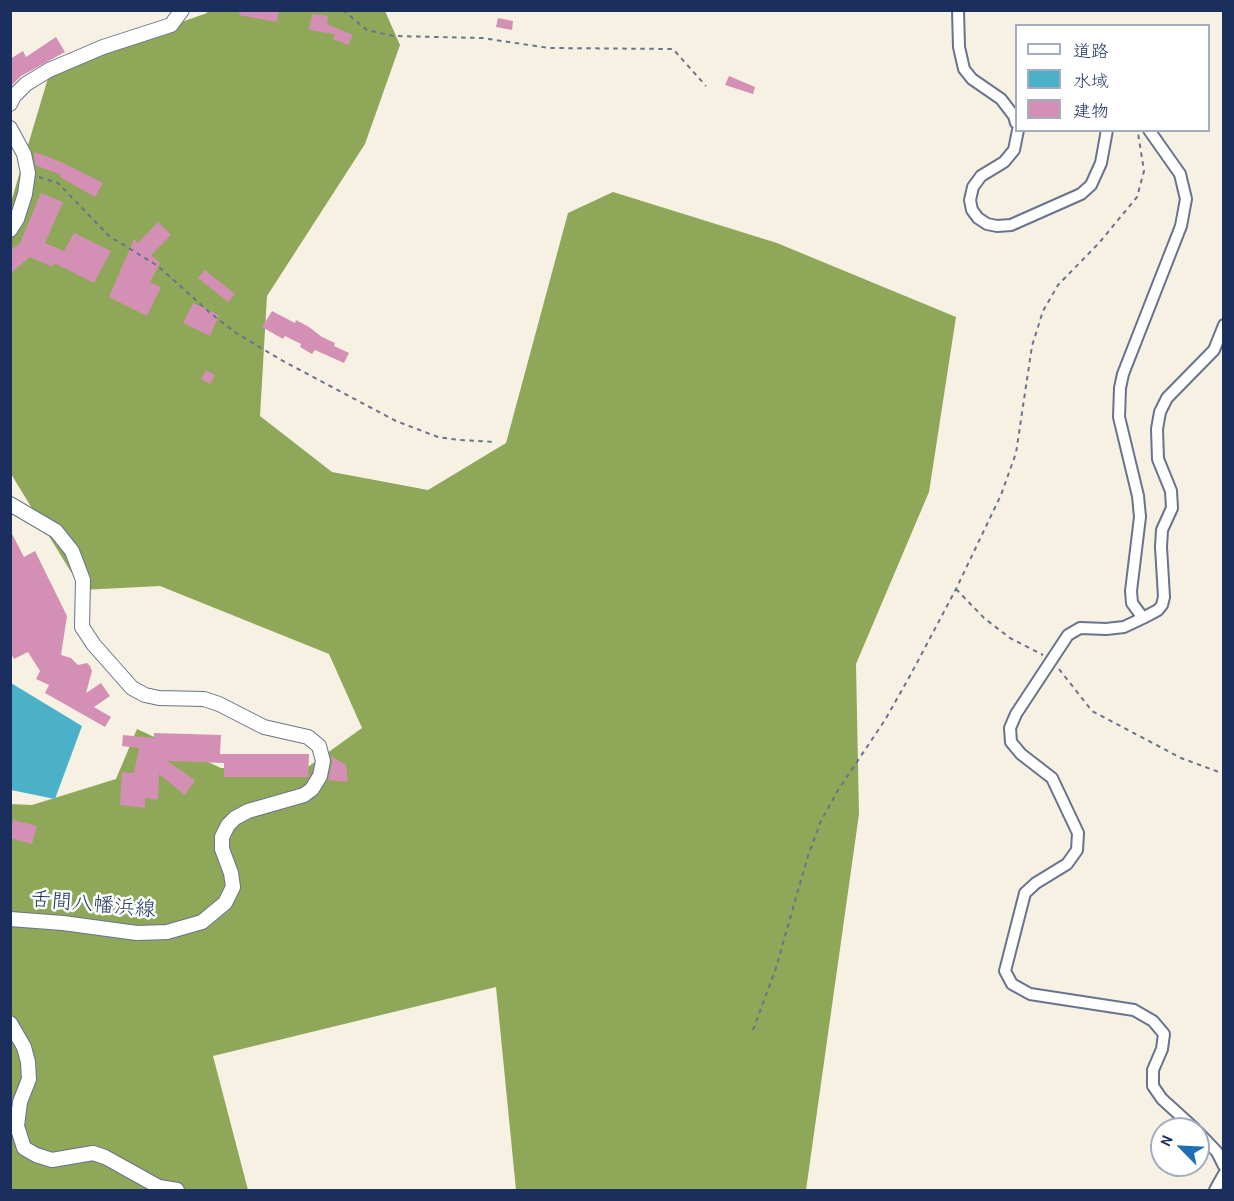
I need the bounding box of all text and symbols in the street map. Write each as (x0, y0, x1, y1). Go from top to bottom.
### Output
legend (1015, 24, 1210, 132)
text: 道路 (1073, 38, 1109, 63)
text: 水域 (1073, 68, 1109, 93)
text: 建物 (1073, 98, 1109, 123)
street label: 舌間八幡浜線 (29, 887, 157, 923)
north arrow (1150, 1117, 1210, 1177)
text: N (1154, 1132, 1177, 1149)

